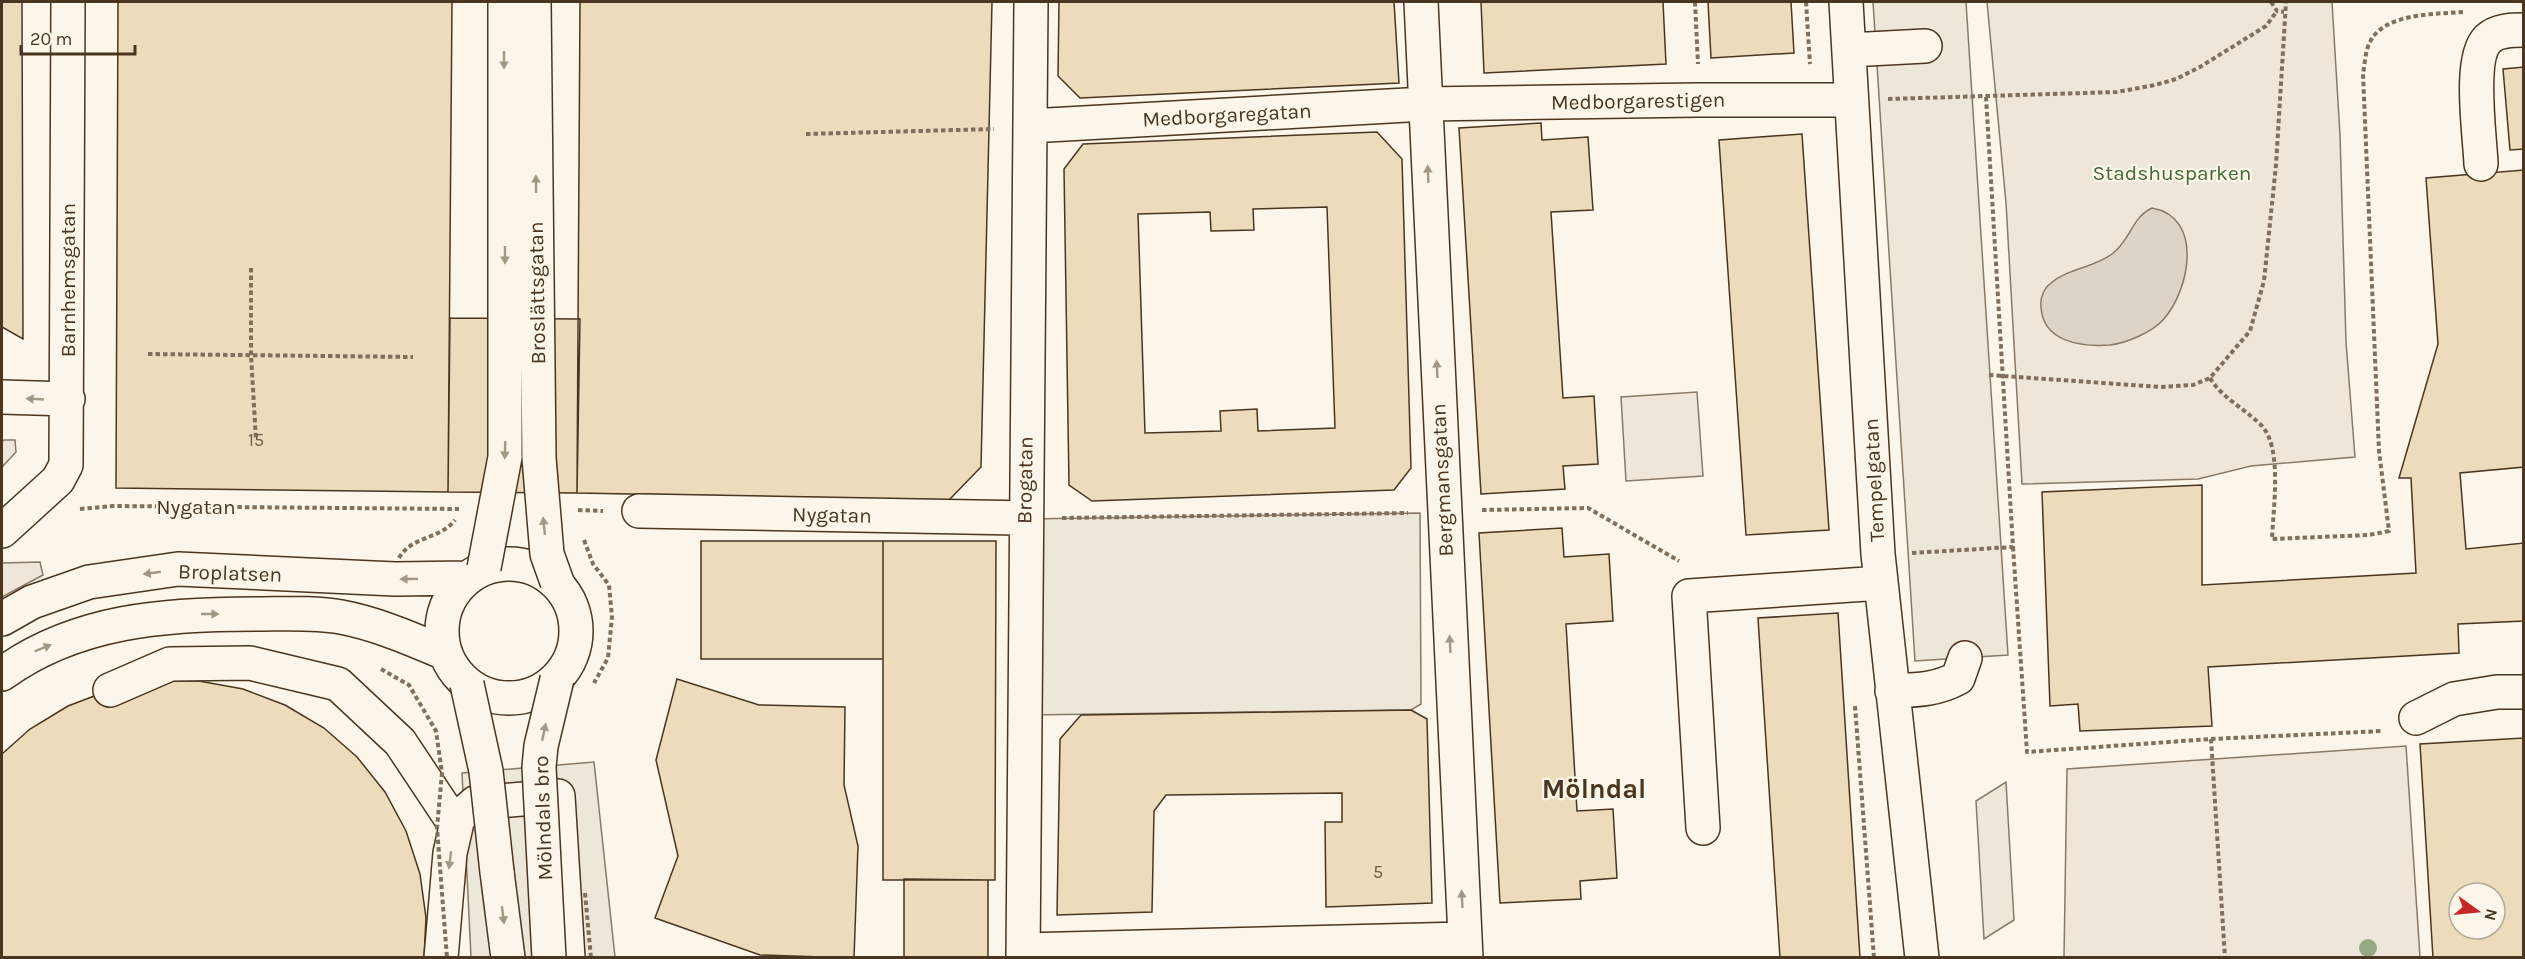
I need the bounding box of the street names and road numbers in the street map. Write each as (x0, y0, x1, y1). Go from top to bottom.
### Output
street label: Medborgarestigen (1551, 87, 1725, 115)
street label: Medborgaregatan (1142, 99, 1312, 131)
street label: Barnhemsgatan (56, 203, 80, 357)
street label: Broslättsgatan (524, 221, 550, 365)
street label: Bergmansgatan (1426, 403, 1458, 557)
street label: Tempelgatan (1859, 418, 1889, 542)
street label: Brogatan (1012, 436, 1038, 524)
street label: Nygatan (156, 495, 236, 519)
street label: Nygatan (792, 502, 872, 528)
street label: Broplatsen (177, 559, 283, 587)
street label: Mölndals bro (529, 755, 557, 881)

